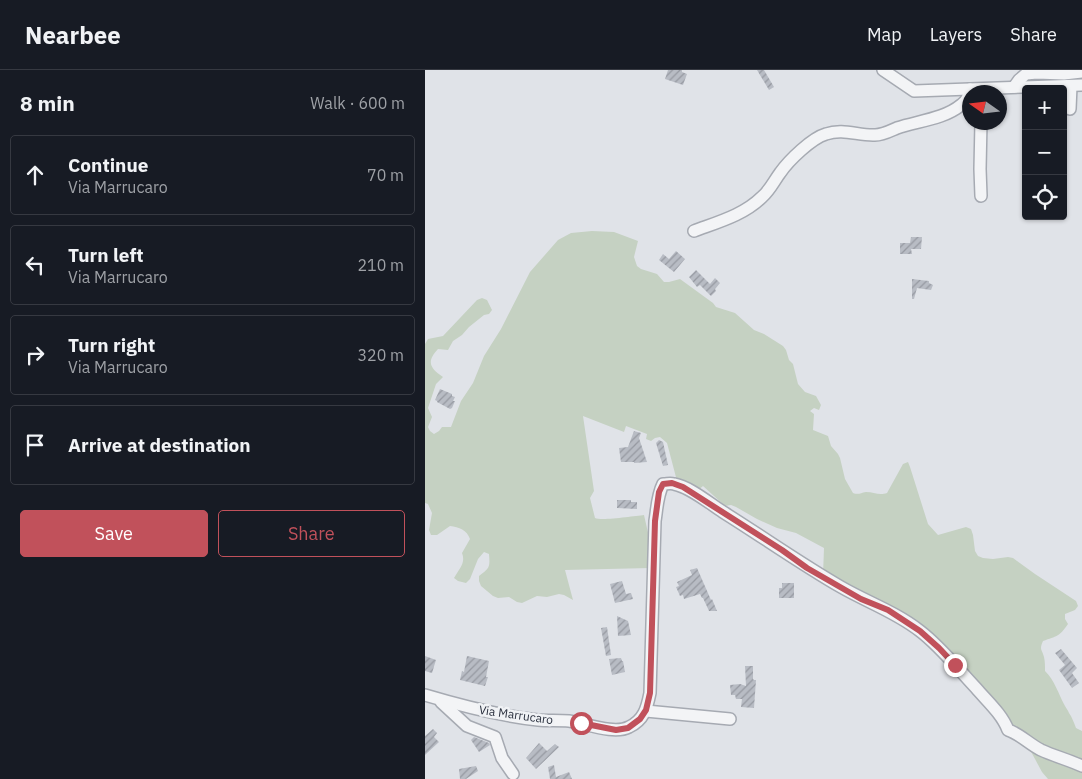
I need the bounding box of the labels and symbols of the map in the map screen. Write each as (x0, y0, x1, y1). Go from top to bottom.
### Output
north arrow (962, 85, 1007, 130)
route end (944, 654, 967, 677)
street label: Via Marrucaro (478, 702, 554, 727)
route start (570, 712, 593, 735)

